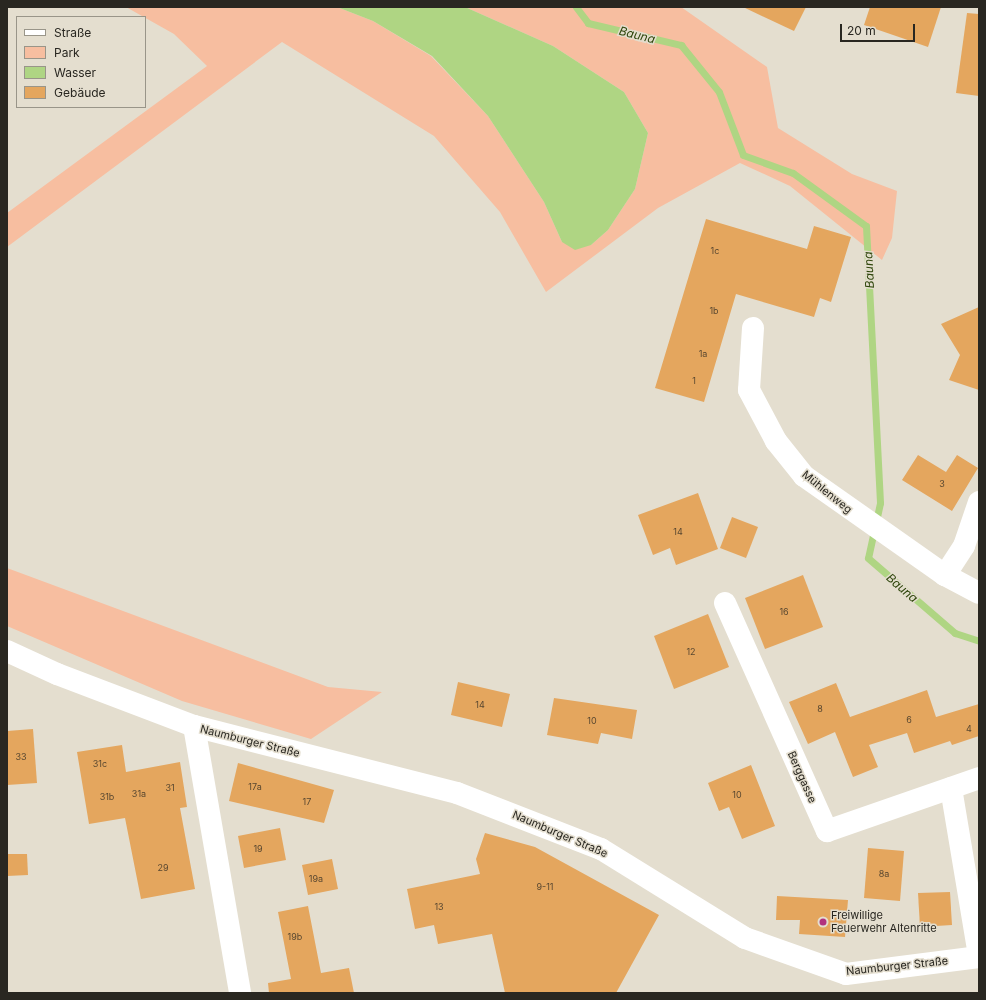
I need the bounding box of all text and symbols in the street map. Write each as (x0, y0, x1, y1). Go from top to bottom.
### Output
legend (16, 16, 146, 108)
scale bar (842, 16, 917, 42)
text: 20 m (847, 23, 876, 38)
water label: Bauna (617, 24, 657, 46)
text: Straße (54, 25, 91, 40)
text: Park (54, 45, 80, 60)
text: Wasser (54, 65, 96, 80)
text: Gebäude (54, 85, 106, 100)
house number: 1c (711, 246, 719, 256)
water label: Bauna (861, 251, 877, 289)
house number: 1b (709, 306, 719, 316)
house number: 1a (699, 349, 707, 359)
house number: 1 (692, 376, 696, 386)
street label: Mühlenweg (799, 468, 855, 516)
house number: 3 (939, 479, 945, 489)
house number: 14 (673, 527, 683, 537)
water label: Bauna (883, 571, 921, 605)
house number: 16 (779, 607, 789, 617)
house number: 12 (686, 647, 696, 657)
house number: 14 (475, 700, 485, 710)
house number: 8 (817, 704, 823, 714)
house number: 6 (906, 715, 912, 725)
house number: 10 (587, 716, 597, 726)
street label: Naumburger Straße (199, 722, 301, 760)
house number: 4 (966, 724, 972, 734)
street label: Berggasse (785, 749, 819, 805)
house number: 33 (15, 752, 27, 762)
house number: 31c (93, 759, 107, 769)
house number: 17a (248, 782, 262, 792)
house number: 31 (165, 783, 175, 793)
house number: 31a (132, 789, 146, 799)
house number: 10 (732, 790, 742, 800)
house number: 31b (100, 792, 114, 802)
house number: 17 (303, 797, 311, 807)
street label: Naumburger Straße (510, 808, 610, 860)
house number: 19 (253, 844, 263, 854)
house number: 29 (157, 863, 169, 873)
house number: 8a (879, 869, 889, 879)
house number: 19a (309, 874, 323, 884)
house number: 9-11 (536, 882, 554, 892)
house number: 13 (434, 902, 444, 912)
place label: Freiwillige Feuerwehr Altenritte (831, 909, 937, 935)
marker: Freiwillige Feuerwehr Altenritte (818, 917, 828, 927)
house number: 19b (288, 932, 302, 942)
street label: Naumburger Straße (845, 954, 949, 978)

